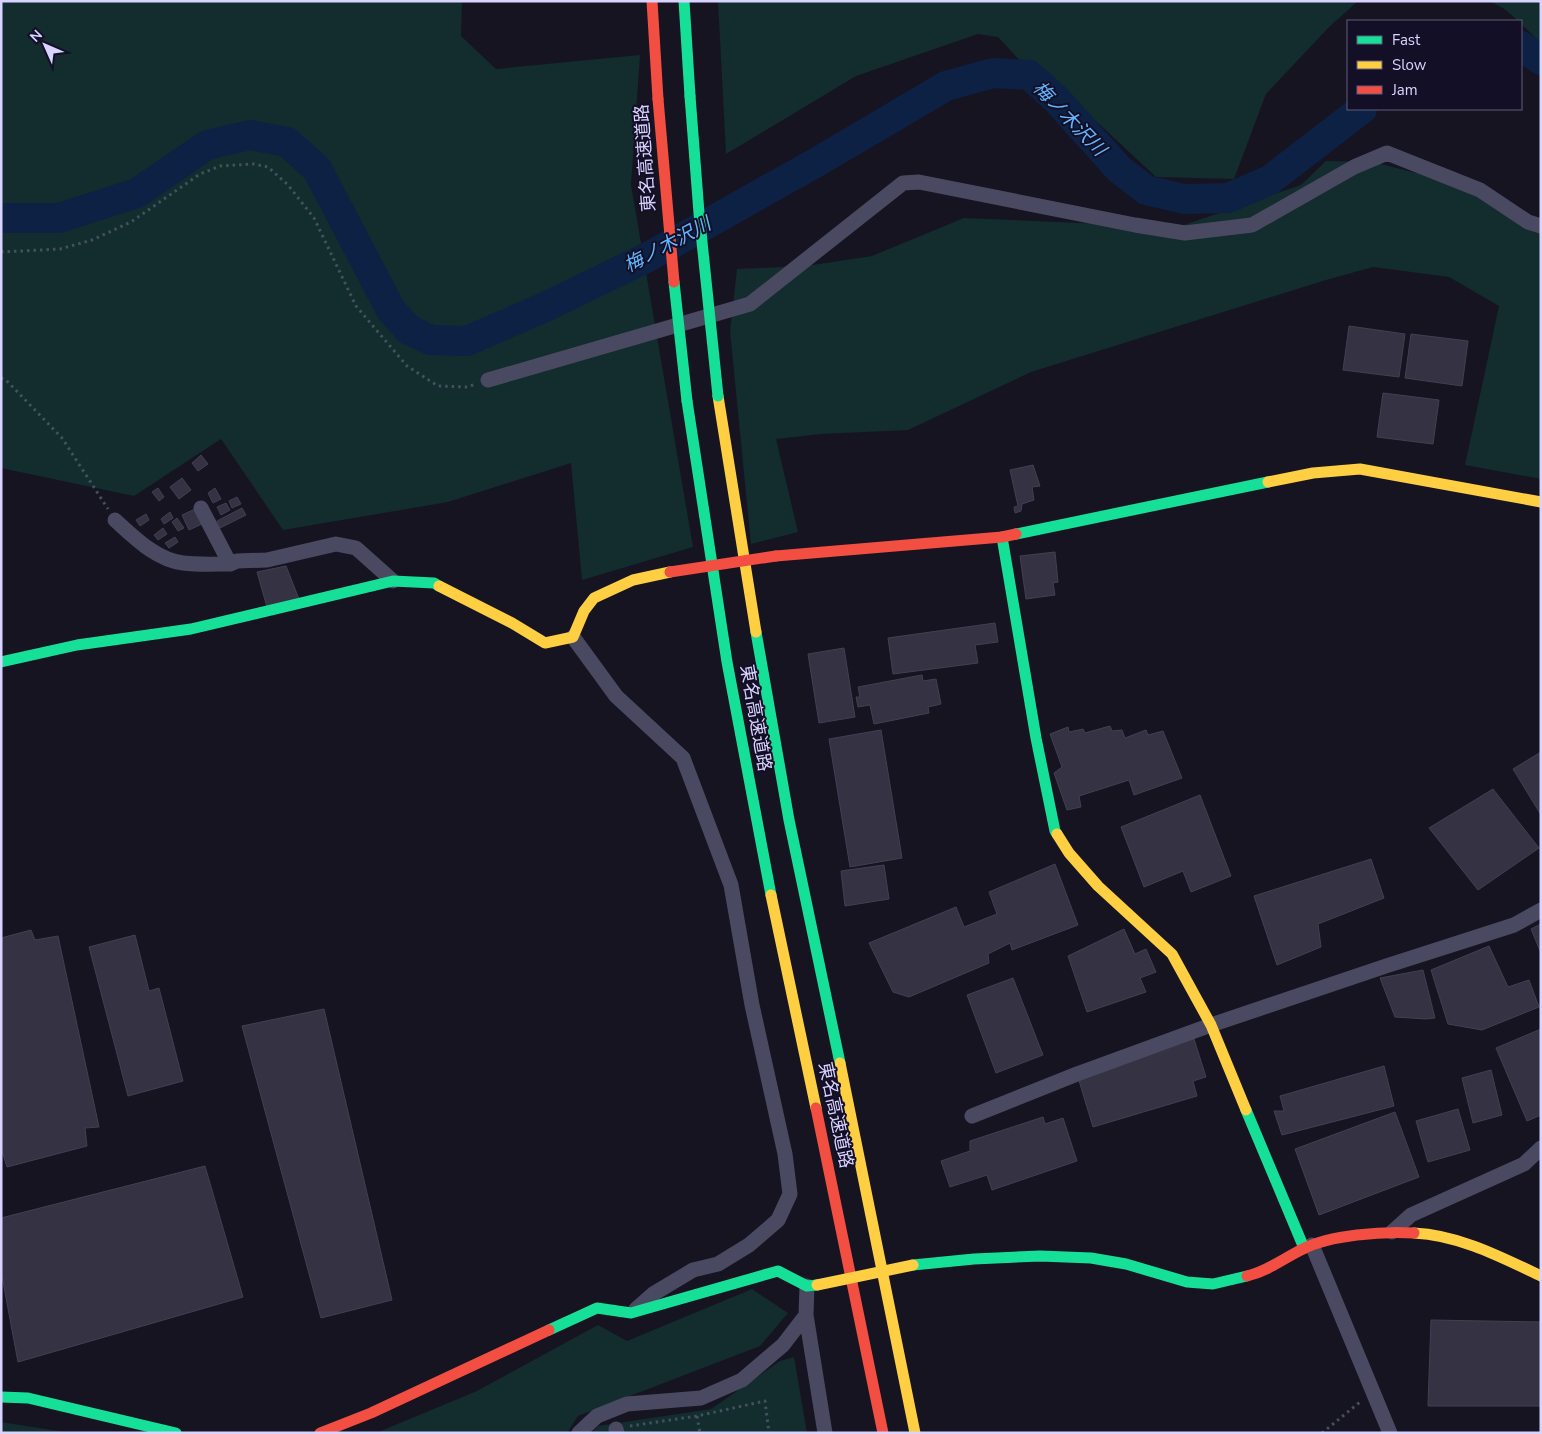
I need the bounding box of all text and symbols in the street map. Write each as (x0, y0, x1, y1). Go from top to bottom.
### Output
north arrow (20, 20, 70, 70)
legend (1347, 20, 1522, 110)
text: N (26, 26, 47, 47)
text: Fast (1392, 30, 1421, 50)
text: Slow (1392, 55, 1427, 75)
water label: 梅ノ木沢川 (1027, 75, 1113, 163)
text: Jam (1391, 80, 1418, 100)
street label: 東名高速道路 (629, 103, 661, 213)
water label: 梅ノ木沢川 (619, 210, 717, 279)
street label: 東名高速道路 (735, 663, 777, 773)
street label: 東名高速道路 (813, 1060, 859, 1170)

